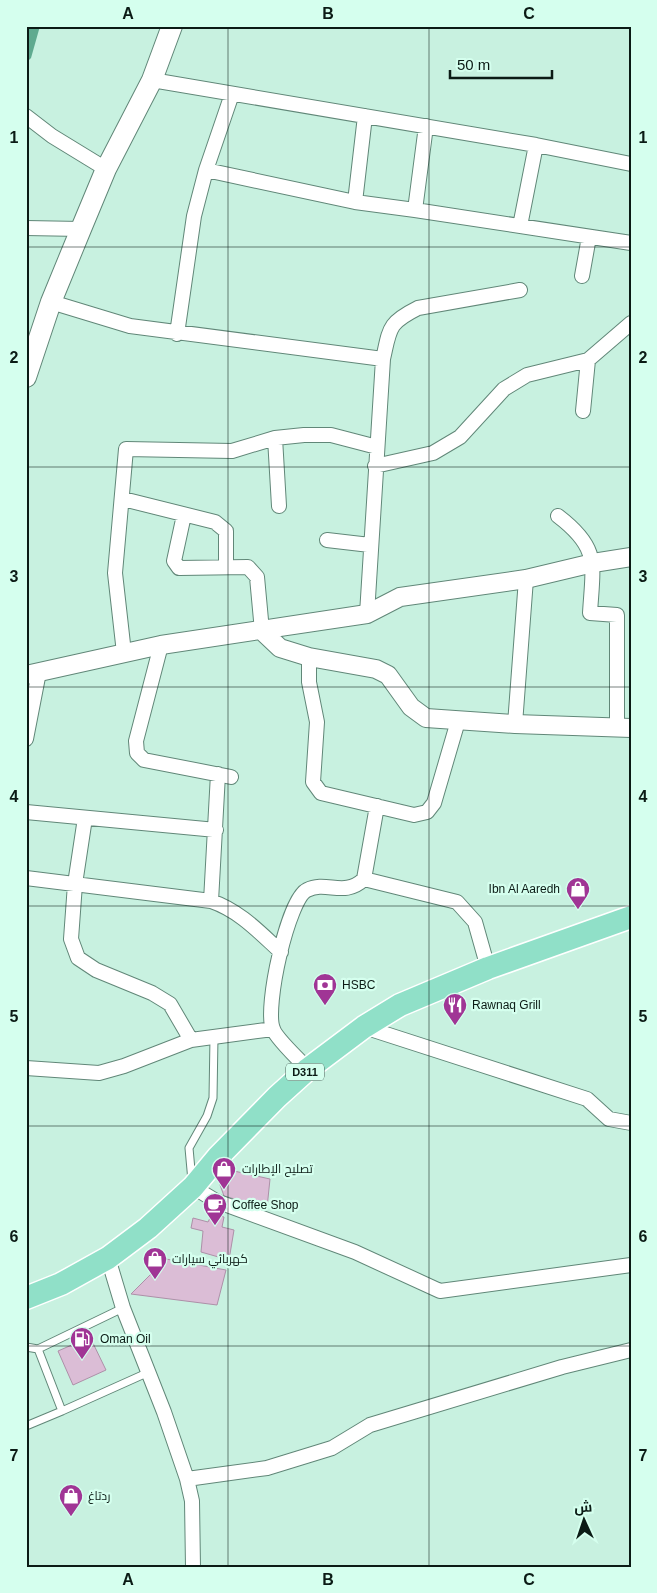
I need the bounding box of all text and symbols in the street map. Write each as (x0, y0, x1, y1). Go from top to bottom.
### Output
text: A (122, 5, 134, 22)
text: B (322, 5, 334, 22)
text: C (523, 5, 535, 22)
scale bar (450, 48, 552, 80)
text: 50 m (457, 56, 490, 73)
text: 1 (10, 129, 19, 146)
text: 1 (639, 129, 648, 146)
text: 2 (10, 349, 19, 366)
text: 2 (639, 349, 648, 366)
text: 3 (10, 568, 19, 585)
text: 3 (639, 568, 648, 585)
text: 4 (10, 788, 19, 805)
text: 4 (639, 788, 648, 805)
shop icon: Ibn Al Aaredh (565, 876, 591, 910)
place label: Ibn Al Aaredh (489, 882, 560, 896)
bank icon: HSBC (312, 972, 338, 1006)
place label: HSBC (342, 978, 376, 992)
restaurant icon: Rawnaq Grill (442, 992, 468, 1026)
place label: Rawnaq Grill (472, 998, 541, 1012)
text: 5 (10, 1008, 19, 1025)
text: 5 (639, 1008, 648, 1025)
road number: D311 (286, 1064, 324, 1080)
shop icon: تصليح الإطارات (211, 1156, 237, 1190)
place label: تصليح الإطارات (242, 1162, 314, 1177)
cafe icon: Coffee Shop (202, 1192, 228, 1226)
place label: Coffee Shop (232, 1198, 299, 1212)
text: 6 (10, 1228, 19, 1245)
text: 6 (639, 1228, 648, 1245)
shop icon: كهربائي سيارات (142, 1246, 168, 1280)
place label: كهربائي سيارات (172, 1252, 248, 1269)
fuel station icon: Oman Oil (69, 1326, 95, 1360)
place label: Oman Oil (100, 1332, 151, 1346)
text: 7 (10, 1447, 19, 1464)
text: 7 (639, 1447, 648, 1464)
shop icon: ردتاغ (58, 1483, 84, 1517)
place label: ردتاغ (88, 1489, 110, 1504)
north arrow (560, 1496, 610, 1546)
text: ش (574, 1499, 593, 1516)
text: A (122, 1571, 134, 1588)
text: B (322, 1571, 334, 1588)
text: C (523, 1571, 535, 1588)

